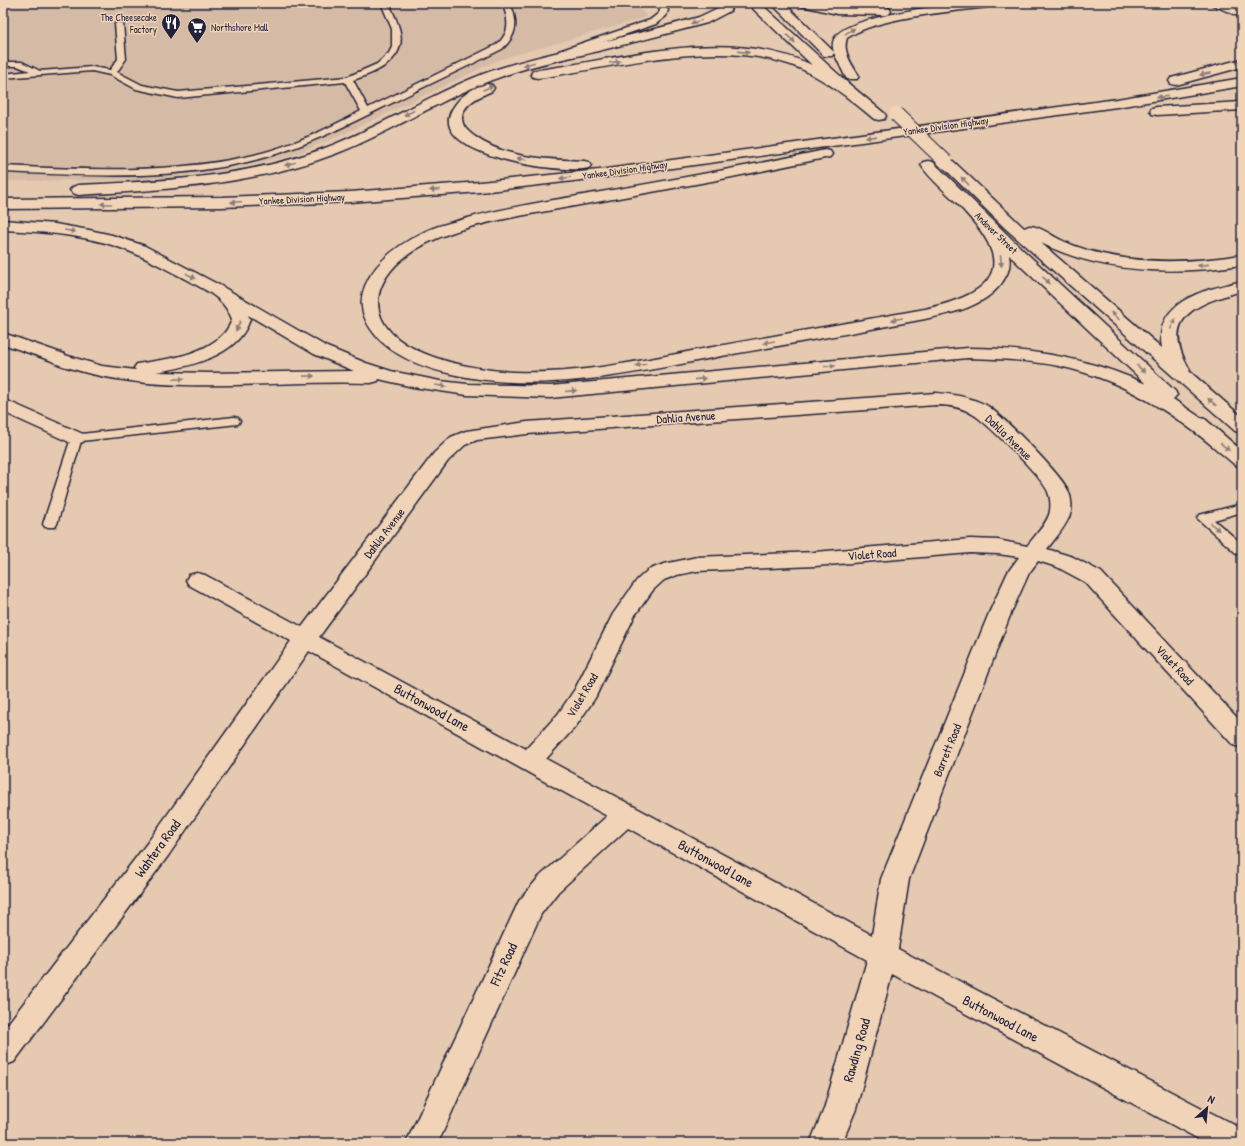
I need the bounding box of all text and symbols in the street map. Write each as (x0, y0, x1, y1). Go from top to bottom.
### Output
place label: The Cheesecake Factory (100, 11, 157, 36)
restaurant icon: The Cheesecake Factory (160, 12, 182, 40)
supermarket icon: Northshore Mall (186, 16, 208, 44)
one-way arrow (690, 19, 702, 25)
place label: Northshore Mall (211, 21, 269, 34)
one-way arrow (844, 27, 856, 34)
one-way arrow (787, 34, 796, 43)
one-way arrow (738, 48, 750, 55)
one-way arrow (609, 59, 621, 65)
one-way arrow (523, 61, 535, 67)
one-way arrow (1199, 72, 1211, 78)
one-way arrow (482, 84, 494, 90)
one-way arrow (1156, 94, 1168, 100)
one-way arrow (403, 110, 415, 116)
street label: Yankee Division Highway (903, 114, 989, 138)
one-way arrow (865, 134, 877, 140)
one-way arrow (516, 156, 528, 162)
street label: Yankee Division Highway (582, 158, 668, 182)
one-way arrow (284, 161, 296, 167)
one-way arrow (559, 175, 571, 181)
one-way arrow (960, 176, 970, 186)
one-way arrow (429, 187, 441, 194)
street label: Yankee Division Highway (259, 190, 345, 208)
one-way arrow (229, 199, 242, 205)
one-way arrow (99, 201, 112, 207)
street label: Andover Street (972, 209, 1021, 257)
one-way arrow (64, 228, 76, 234)
one-way arrow (997, 254, 1004, 267)
one-way arrow (1197, 262, 1209, 269)
one-way arrow (185, 272, 197, 279)
one-way arrow (1041, 275, 1051, 285)
one-way arrow (1109, 312, 1120, 321)
one-way arrow (891, 317, 903, 323)
one-way arrow (1170, 318, 1176, 330)
one-way arrow (235, 320, 241, 332)
one-way arrow (763, 340, 775, 346)
one-way arrow (635, 363, 647, 369)
one-way arrow (824, 363, 836, 369)
one-way arrow (1136, 364, 1146, 374)
one-way arrow (303, 373, 316, 379)
one-way arrow (694, 375, 706, 382)
one-way arrow (173, 376, 186, 382)
one-way arrow (435, 383, 448, 389)
one-way arrow (565, 387, 577, 394)
one-way arrow (1207, 397, 1218, 406)
street label: Dahlia Avenue (656, 406, 716, 428)
street label: Dahlia Avenue (982, 410, 1036, 464)
one-way arrow (1220, 442, 1231, 451)
street label: Dahlia Avenue (359, 504, 409, 562)
one-way arrow (1210, 523, 1220, 532)
street label: Violet Road (847, 544, 897, 564)
street label: Violet Road (1152, 641, 1198, 689)
street label: Violet Road (562, 669, 602, 720)
street label: Buttonwood Lane (391, 678, 473, 736)
street label: Barrett Road (929, 721, 965, 779)
street label: Wahtera Road (129, 815, 185, 881)
street label: Buttonwood Lane (675, 834, 757, 892)
street label: Fitz Road (484, 939, 521, 989)
street label: Buttonwood Lane (960, 990, 1043, 1046)
street label: Rawding Road (838, 1015, 875, 1084)
north arrow (1187, 1088, 1227, 1128)
text: N (1206, 1092, 1217, 1107)

